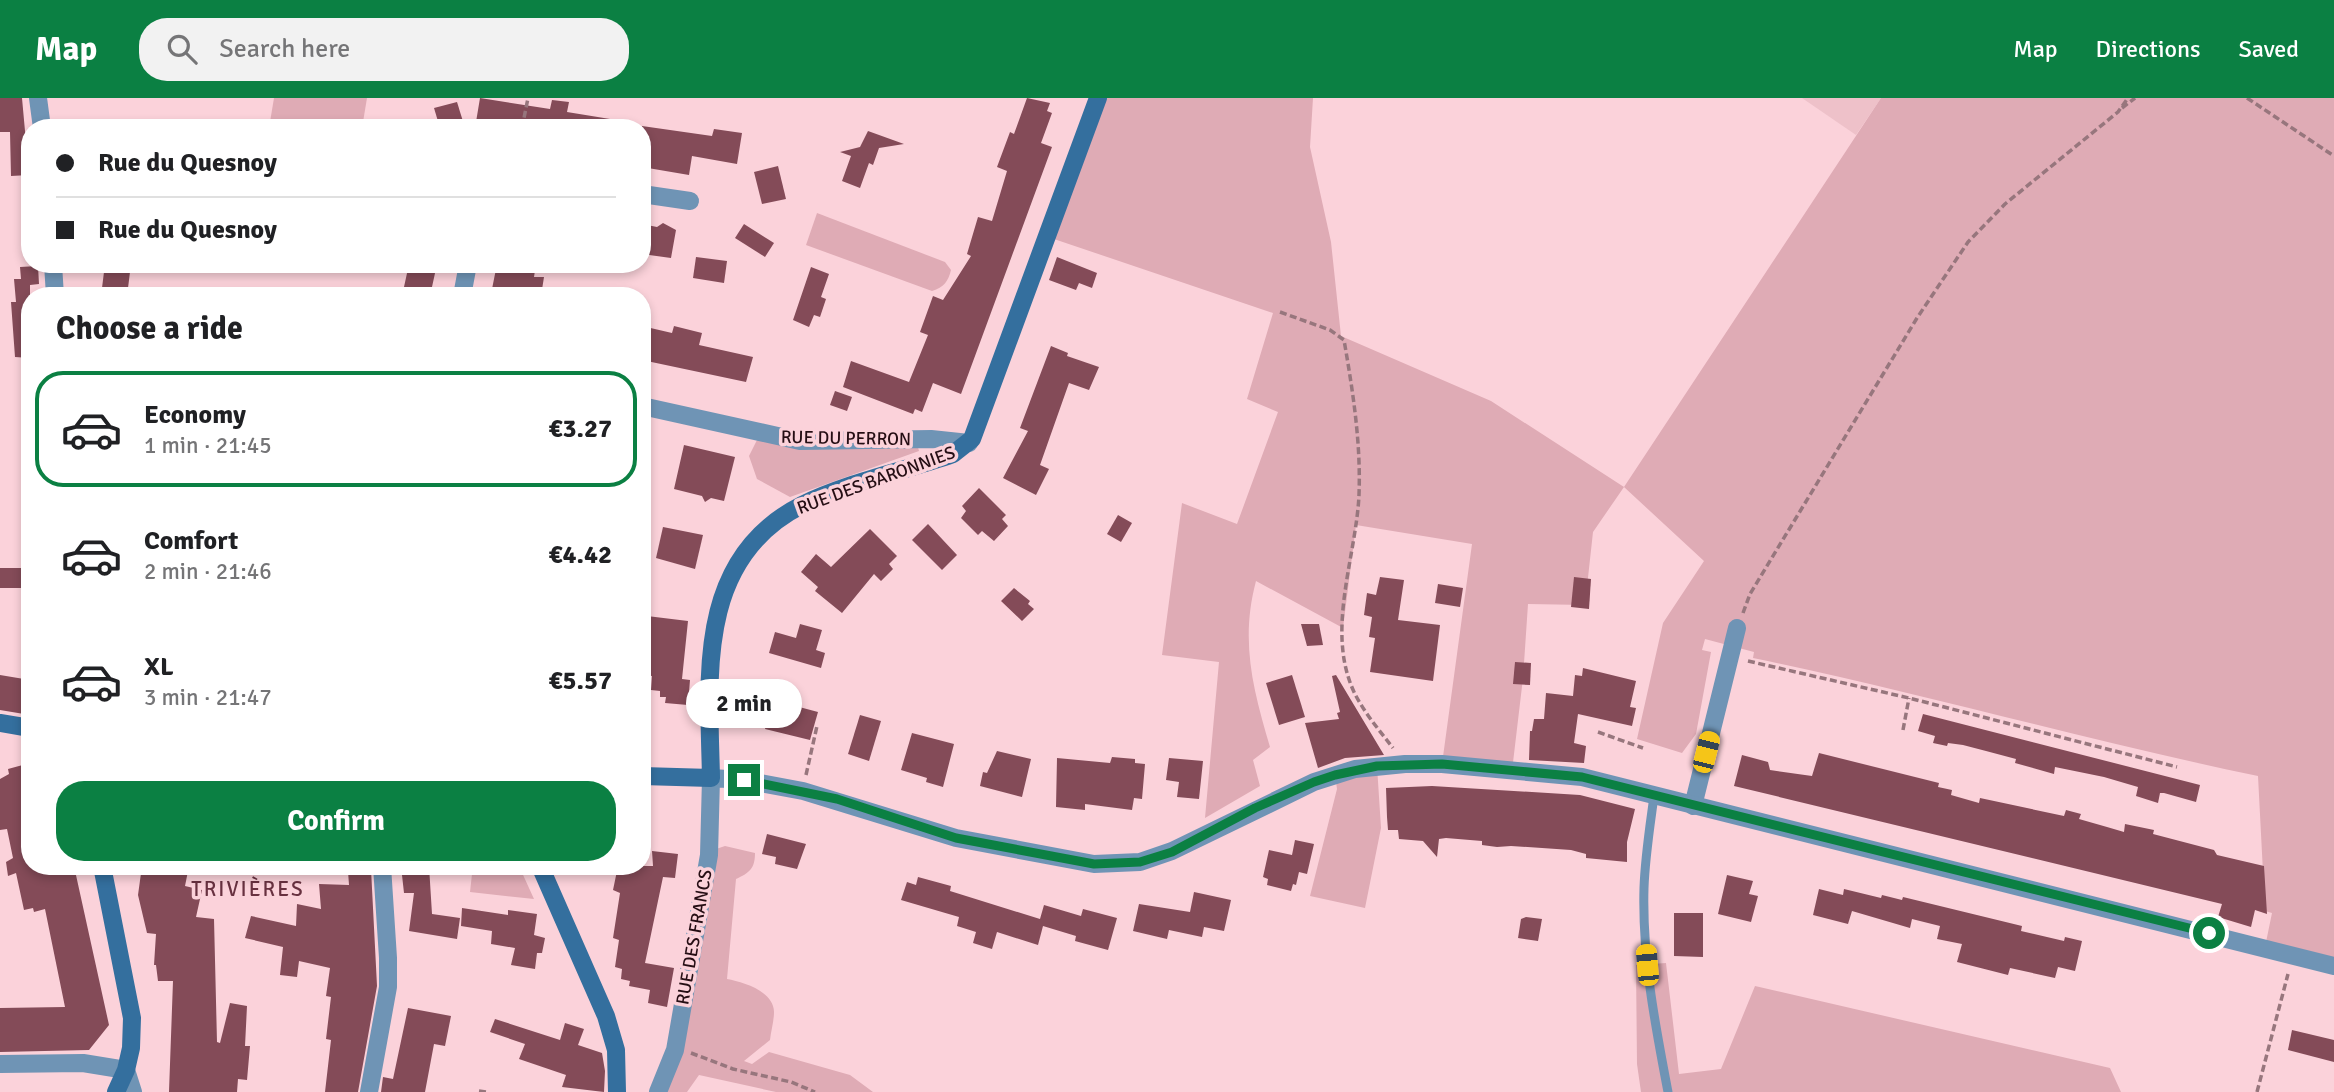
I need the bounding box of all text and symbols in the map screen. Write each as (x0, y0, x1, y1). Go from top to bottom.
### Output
search box (139, 18, 629, 81)
text: Map (35, 29, 97, 70)
icon: search (163, 30, 201, 68)
text: Search here (219, 33, 350, 65)
text: Map (2013, 34, 2058, 64)
text: Directions (2096, 34, 2201, 64)
text: Saved (2239, 34, 2299, 64)
text: Rue du Quesnoy (98, 147, 277, 179)
text: Rue du Quesnoy (98, 214, 277, 246)
text: Choose a ride (56, 309, 243, 348)
icon: car (60, 398, 123, 461)
text: Economy (144, 399, 246, 431)
text: €3.27 (548, 413, 612, 445)
street label: RUE DU PERRON (781, 426, 911, 450)
text: 1 min · 21:45 (144, 431, 272, 460)
street label: RUE DES BARONNIES (794, 441, 958, 519)
icon: car (60, 524, 123, 587)
text: Comfort (144, 525, 238, 557)
text: €4.42 (548, 539, 612, 571)
text: 2 min · 21:46 (144, 557, 272, 586)
icon: car (60, 650, 123, 713)
text: XL (144, 651, 174, 683)
text: €5.57 (548, 665, 612, 697)
callout: 2 min (686, 678, 802, 728)
text: 3 min · 21:47 (144, 683, 272, 712)
text: 2 min (716, 689, 772, 718)
car (1691, 729, 1722, 775)
route end (728, 764, 760, 796)
button: Confirm (56, 781, 616, 861)
street label: RUE DES FRANCS (671, 868, 717, 1006)
district label: TRIVIÈRES (191, 876, 305, 902)
route start (2193, 917, 2225, 949)
car (1635, 943, 1660, 987)

